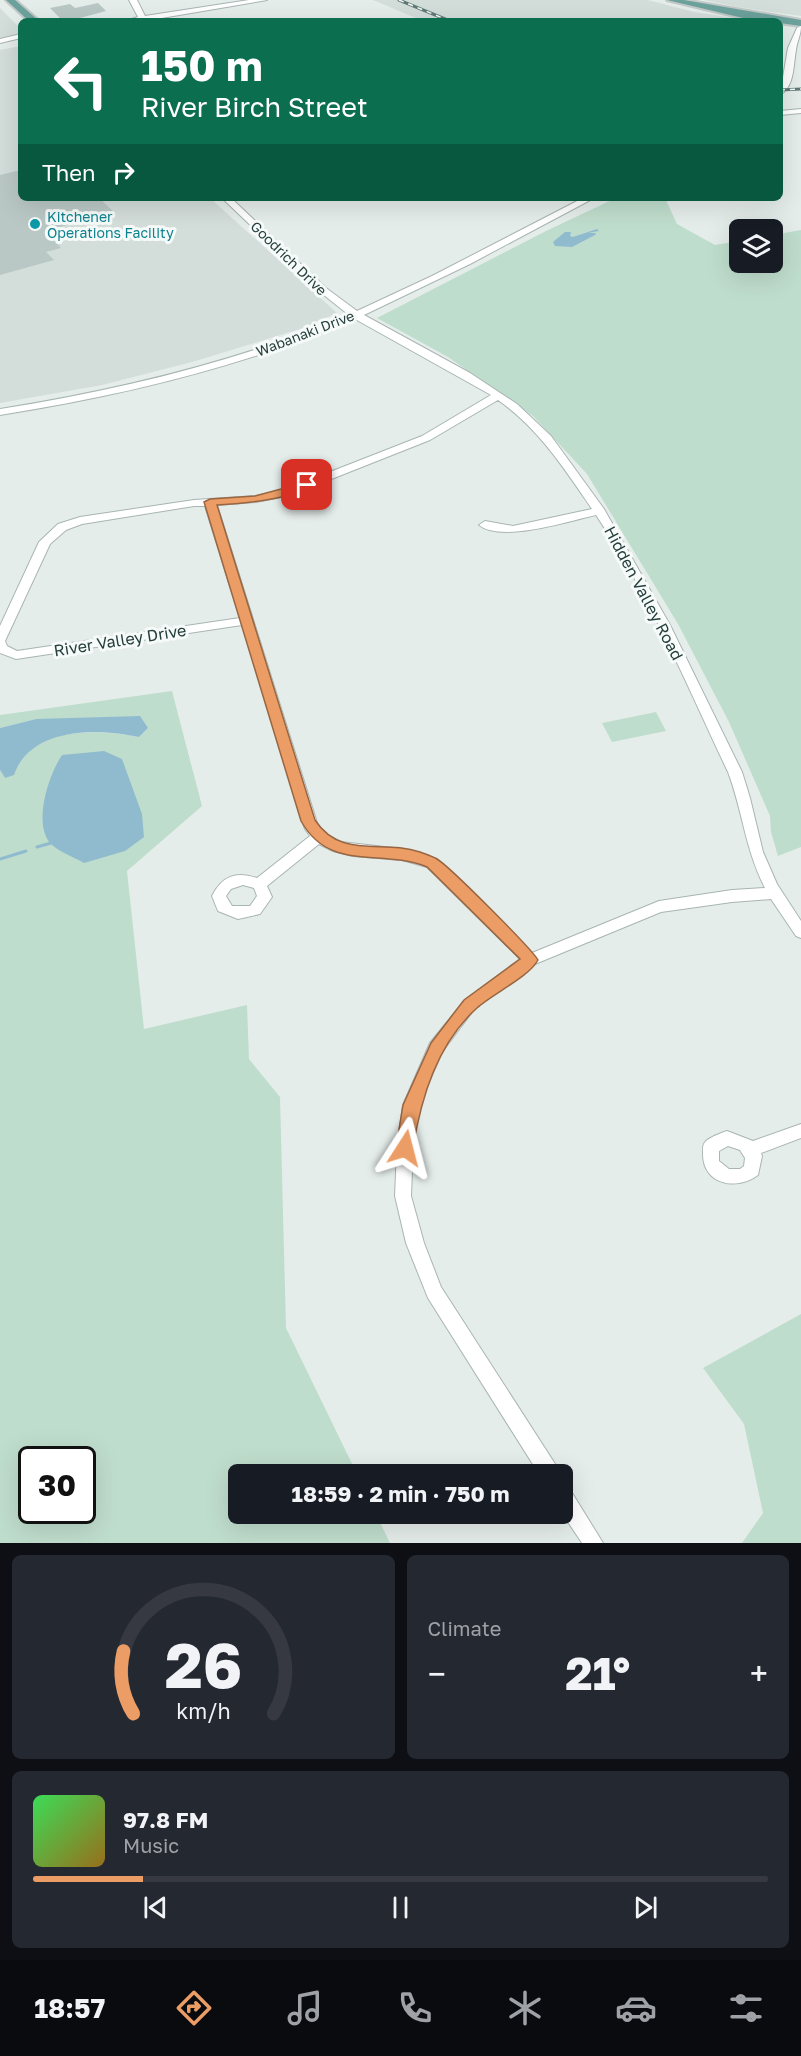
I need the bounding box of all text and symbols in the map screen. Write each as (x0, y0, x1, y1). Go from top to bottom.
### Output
text: 150 m (141, 40, 263, 90)
icon: left (42, 42, 120, 120)
text: River Birch Street (141, 91, 368, 123)
icon: right (107, 156, 140, 189)
text: Then (42, 159, 95, 186)
place label: Kitchener Operations Facility (47, 208, 174, 241)
marker: Kitchener Operations Facility (28, 217, 42, 231)
street label: Goodrich Drive (248, 218, 330, 298)
map controls (729, 219, 783, 273)
button: layers (729, 219, 783, 273)
street label: Wabanaki Drive (254, 306, 356, 360)
pin (281, 459, 332, 510)
icon: arrive (290, 468, 323, 501)
street label: Hidden Valley Road (600, 522, 688, 664)
street label: River Valley Drive (52, 620, 188, 660)
position arrow (373, 1116, 437, 1180)
speed limit sign: 30 (18, 1446, 96, 1524)
text: 18:59 · 2 min · 750 m (292, 1480, 509, 1507)
text: Climate (428, 1616, 501, 1640)
text: 26 (164, 1627, 242, 1702)
text: 21° (565, 1646, 630, 1700)
text: − (428, 1654, 446, 1693)
text: + (750, 1654, 768, 1693)
text: km/h (176, 1698, 231, 1724)
text: 97.8 FM (123, 1806, 208, 1833)
text: Music (123, 1833, 179, 1857)
icon: previous (139, 1891, 172, 1924)
icon: pause (384, 1891, 417, 1924)
icon: next (629, 1891, 662, 1924)
icon: directions (173, 1987, 215, 2029)
icon: music (284, 1987, 326, 2029)
icon: phone (394, 1987, 436, 2029)
icon: climate (504, 1987, 546, 2029)
icon: car (615, 1987, 657, 2029)
icon: filters (725, 1987, 767, 2029)
text: 18:57 (34, 1992, 105, 2024)

